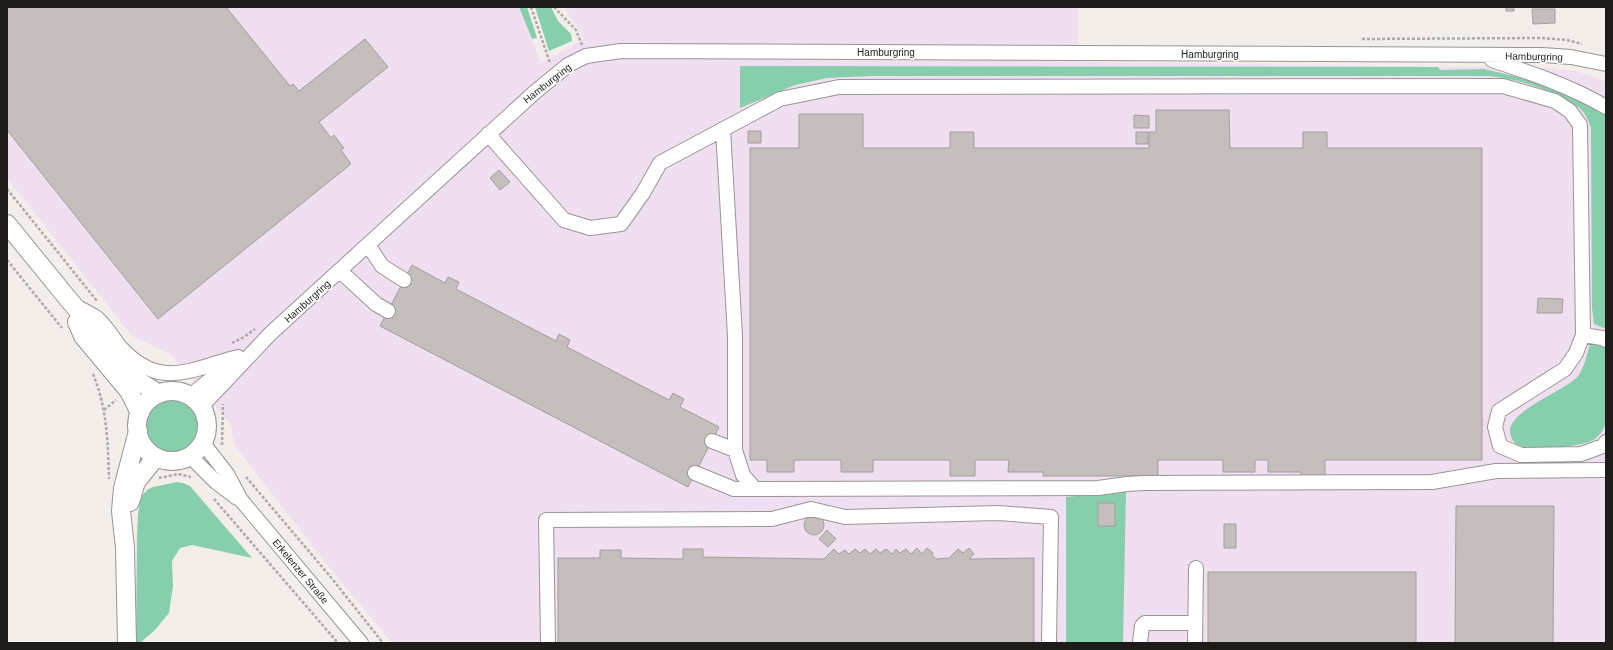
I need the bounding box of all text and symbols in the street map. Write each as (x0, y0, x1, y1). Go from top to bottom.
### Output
street label: Hamburgring (857, 47, 915, 58)
street label: Hamburgring (1181, 49, 1239, 60)
street label: Hamburgring (1505, 50, 1563, 63)
street label: Hamburgring (521, 61, 573, 106)
street label: Hamburgring (282, 278, 332, 325)
street label: Erkelenzer Straße (271, 537, 331, 606)

